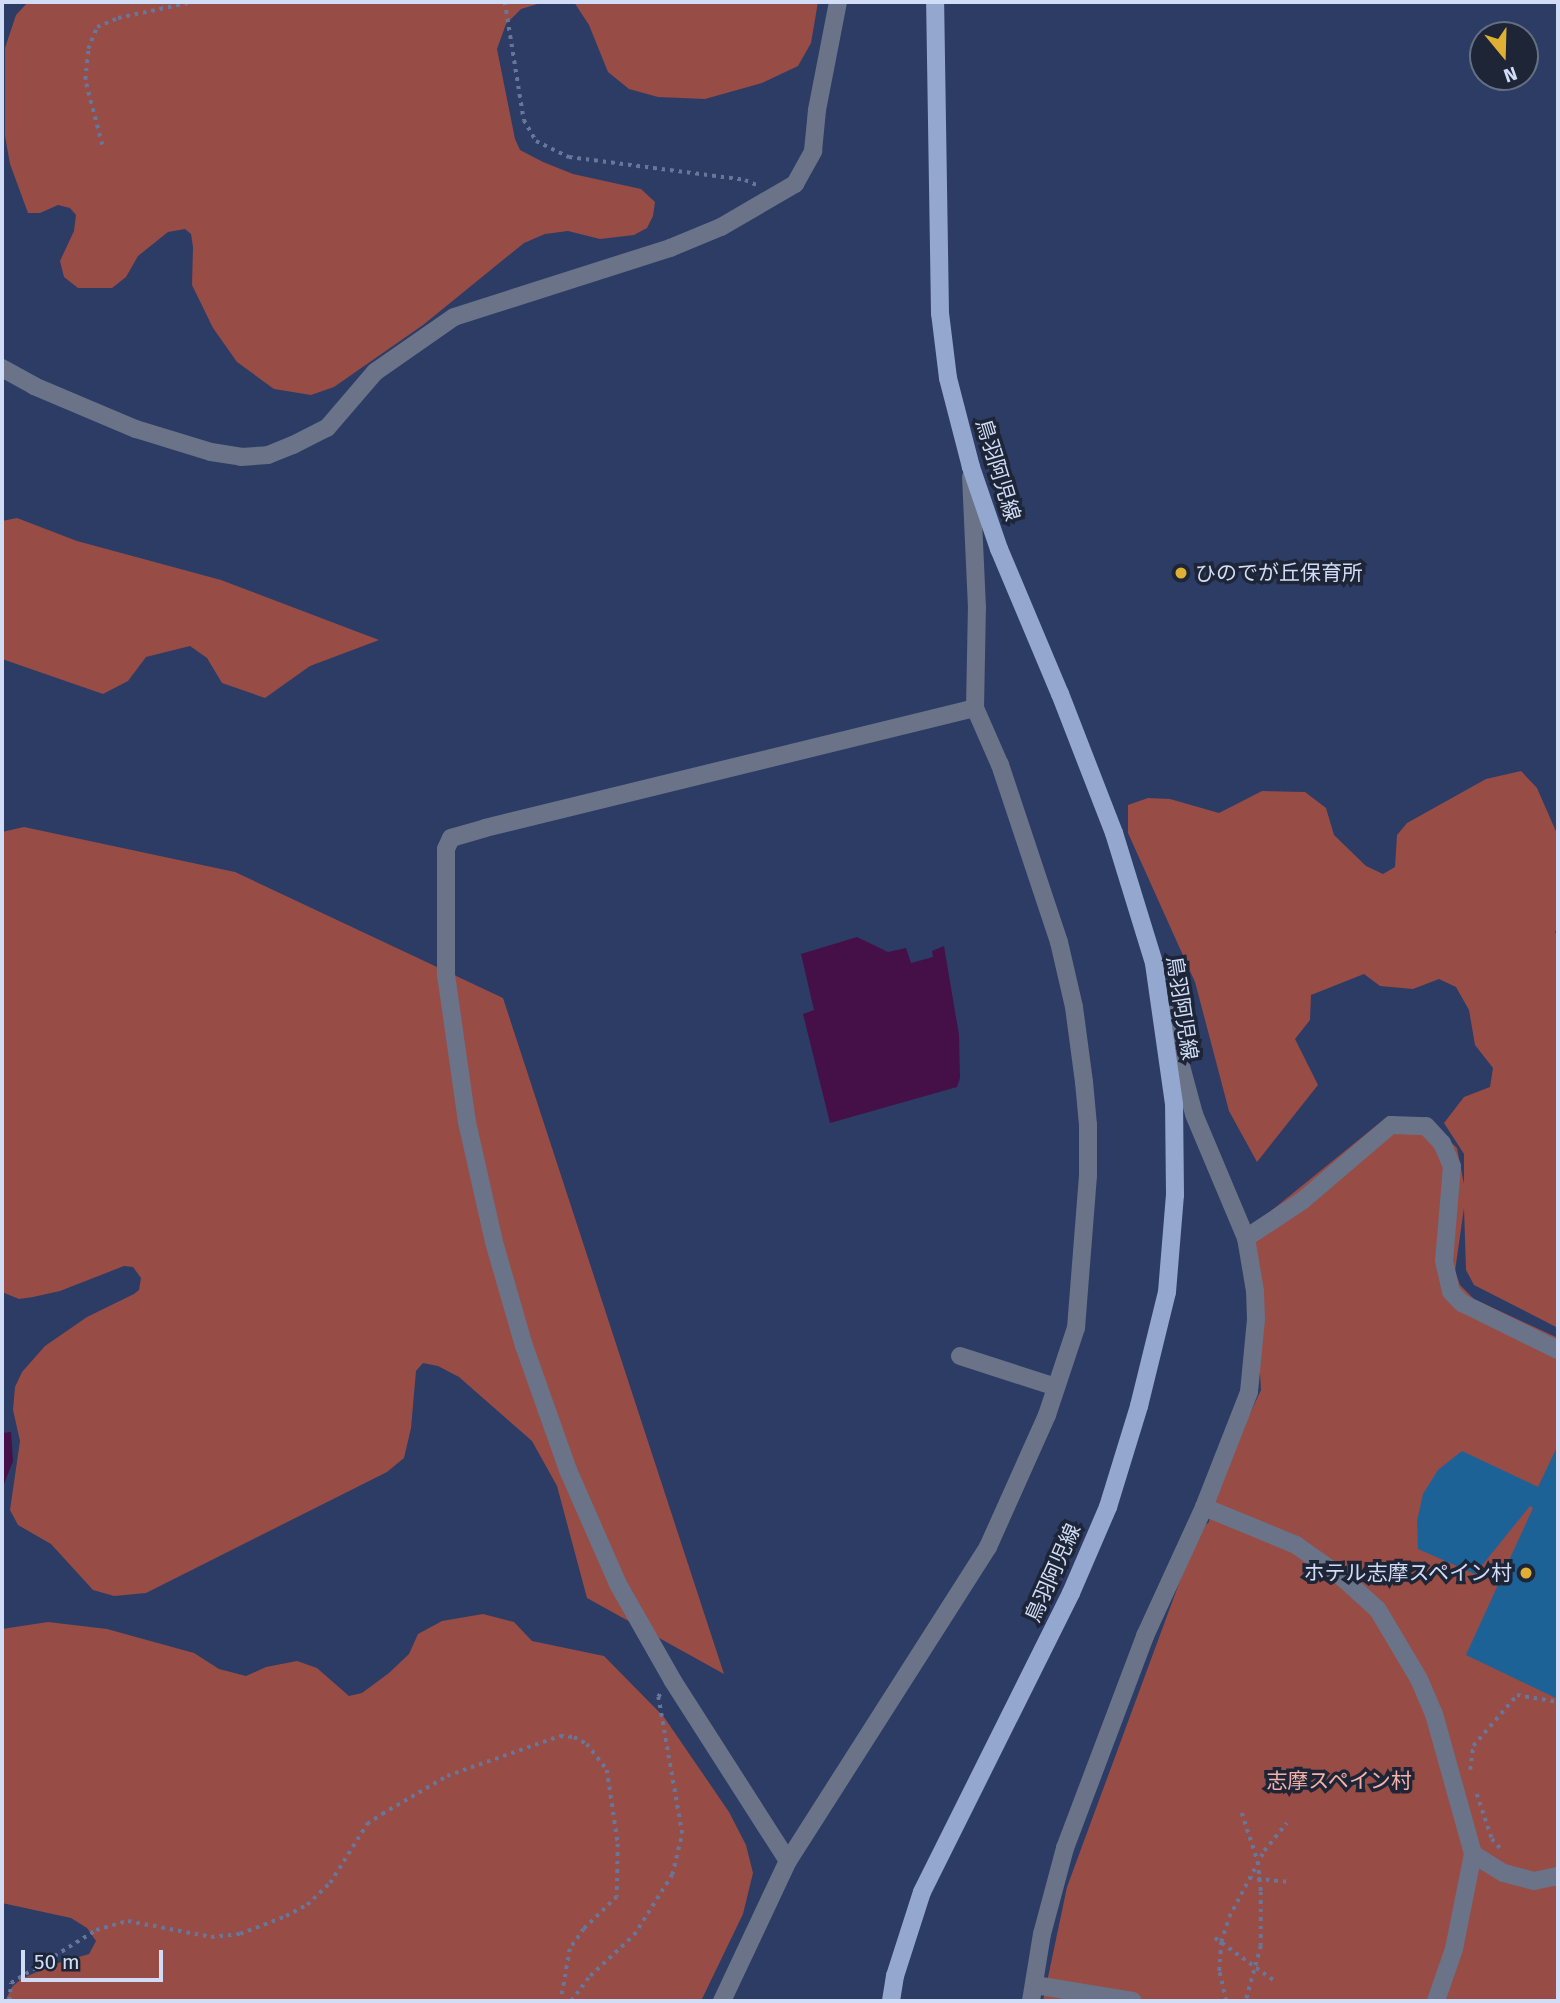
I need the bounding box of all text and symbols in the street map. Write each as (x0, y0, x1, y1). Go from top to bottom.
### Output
north arrow (1469, 21, 1539, 91)
text: N (1501, 62, 1520, 87)
street label: 鳥羽阿児線 (971, 416, 1025, 524)
place label: ひのでが丘保育所 (1195, 560, 1363, 586)
marker: ひのでが丘保育所 (1173, 565, 1189, 581)
street label: 鳥羽阿児線 (1161, 954, 1203, 1062)
street label: 鳥羽阿児線 (1020, 1520, 1086, 1626)
place label: ホテル志摩スペイン村 (1302, 1560, 1512, 1586)
marker: ホテル志摩スペイン村 (1518, 1565, 1534, 1581)
park label: 志摩スペイン村 (1266, 1768, 1412, 1794)
scale bar (24, 1937, 166, 1981)
text: 50 m (34, 1949, 80, 1975)

